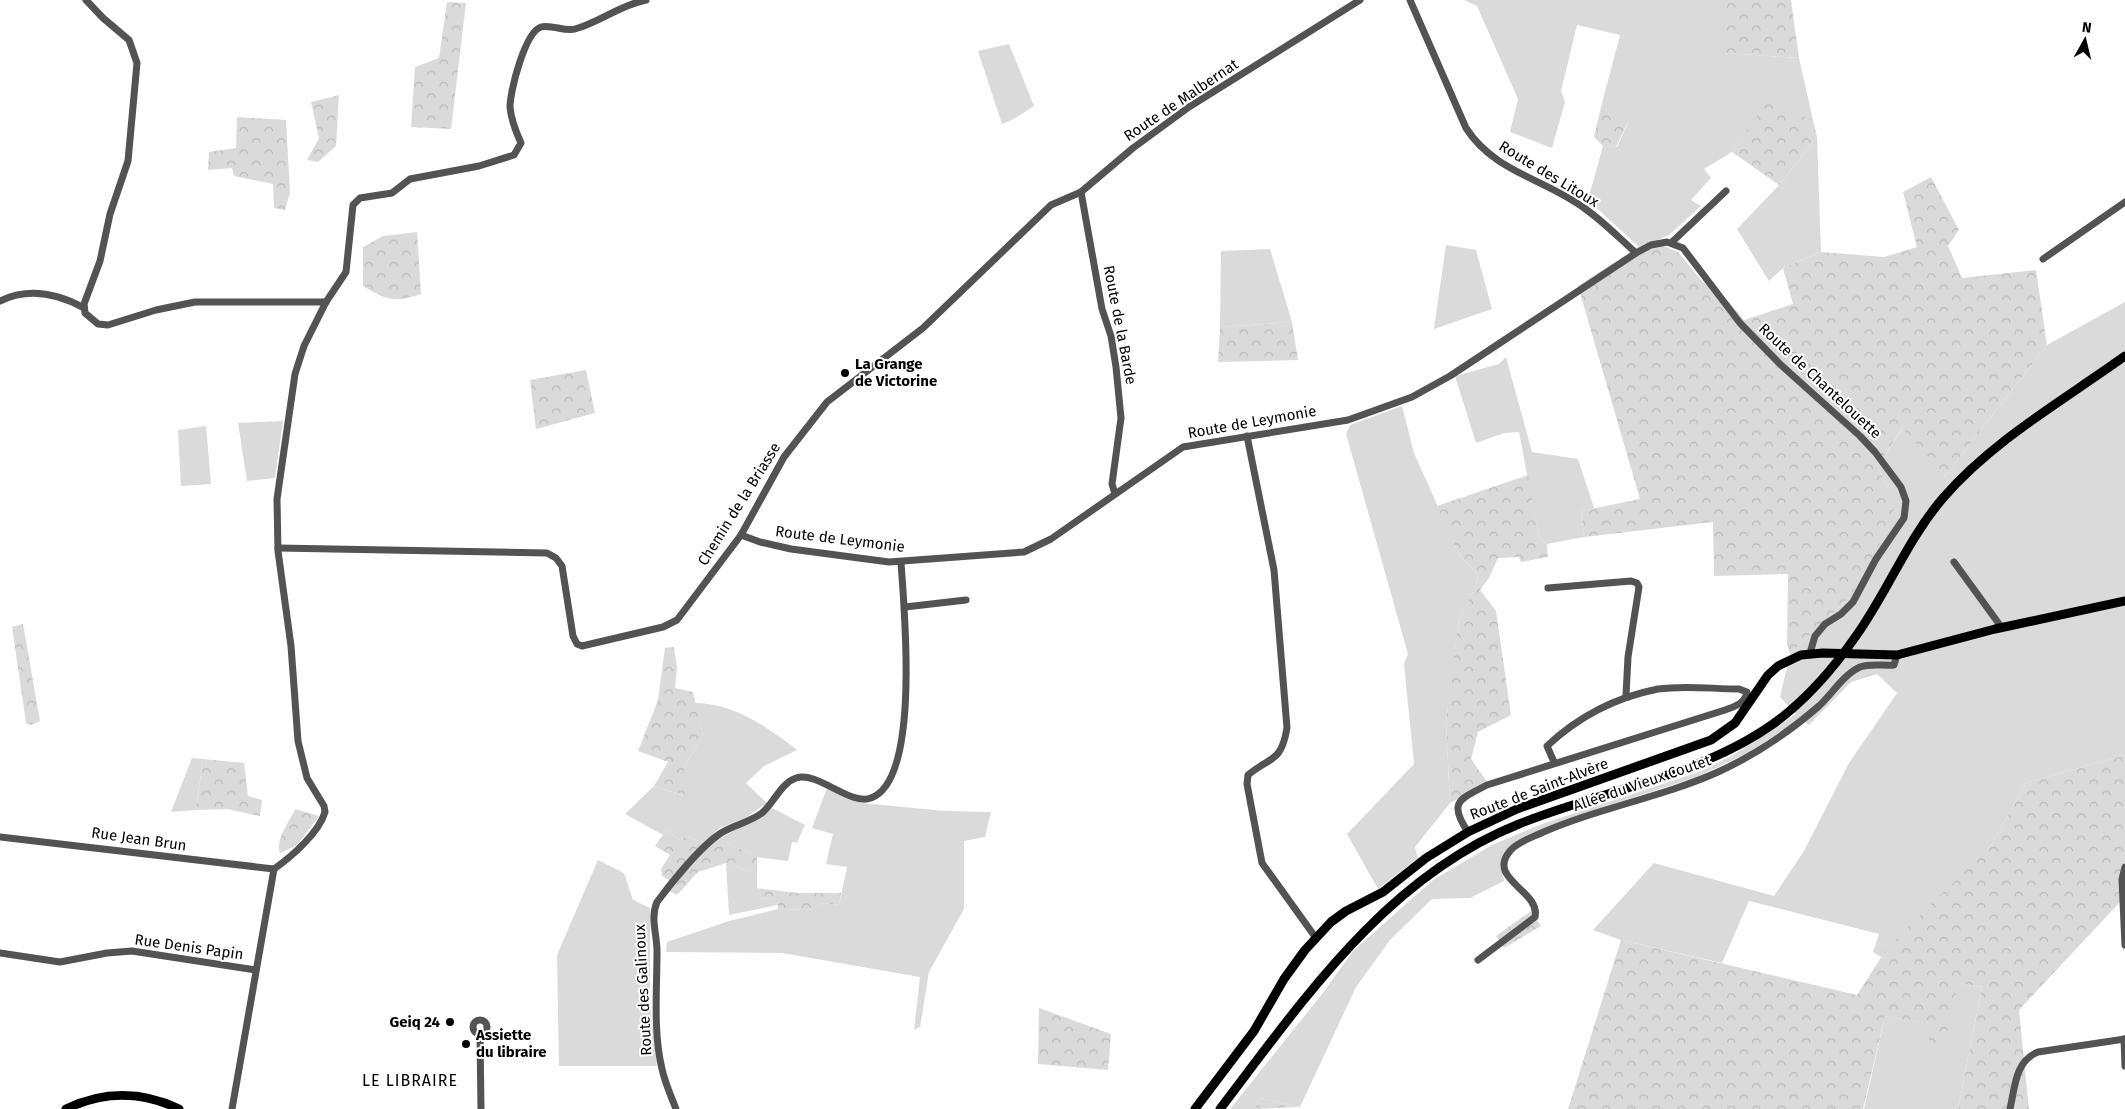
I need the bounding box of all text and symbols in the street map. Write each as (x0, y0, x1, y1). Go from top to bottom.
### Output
north arrow (2060, 15, 2110, 65)
text: N (2081, 19, 2093, 37)
street label: Route de Malbernat (1120, 55, 1242, 145)
street label: Route des Litoux (1496, 137, 1603, 211)
street label: Route de la Barde (1100, 264, 1140, 386)
street label: Route de Chantelouette (1755, 320, 1885, 442)
place label: La Grange de Victorine (855, 355, 937, 390)
marker: La Grange de Victorine (839, 367, 851, 379)
street label: Route de Leymonie (1186, 402, 1318, 442)
street label: Chemin de la Briasse (694, 439, 784, 569)
street label: Route de Leymonie (774, 522, 906, 556)
street label: Allée du Vieux Coutet (1571, 751, 1714, 815)
street label: Route de Saint-Alvère (1467, 754, 1611, 824)
street label: Rue Jean Brun (90, 823, 188, 855)
street label: Route des Galinoux (631, 923, 655, 1056)
street label: Rue Denis Papin (133, 930, 245, 964)
place label: Geiq 24 (389, 1013, 441, 1031)
marker: Geiq 24 (444, 1016, 456, 1028)
place label: Assiette du libraire (475, 1026, 547, 1061)
marker: Assiette du libraire (460, 1038, 472, 1050)
district label: LE LIBRAIRE (362, 1071, 458, 1090)

